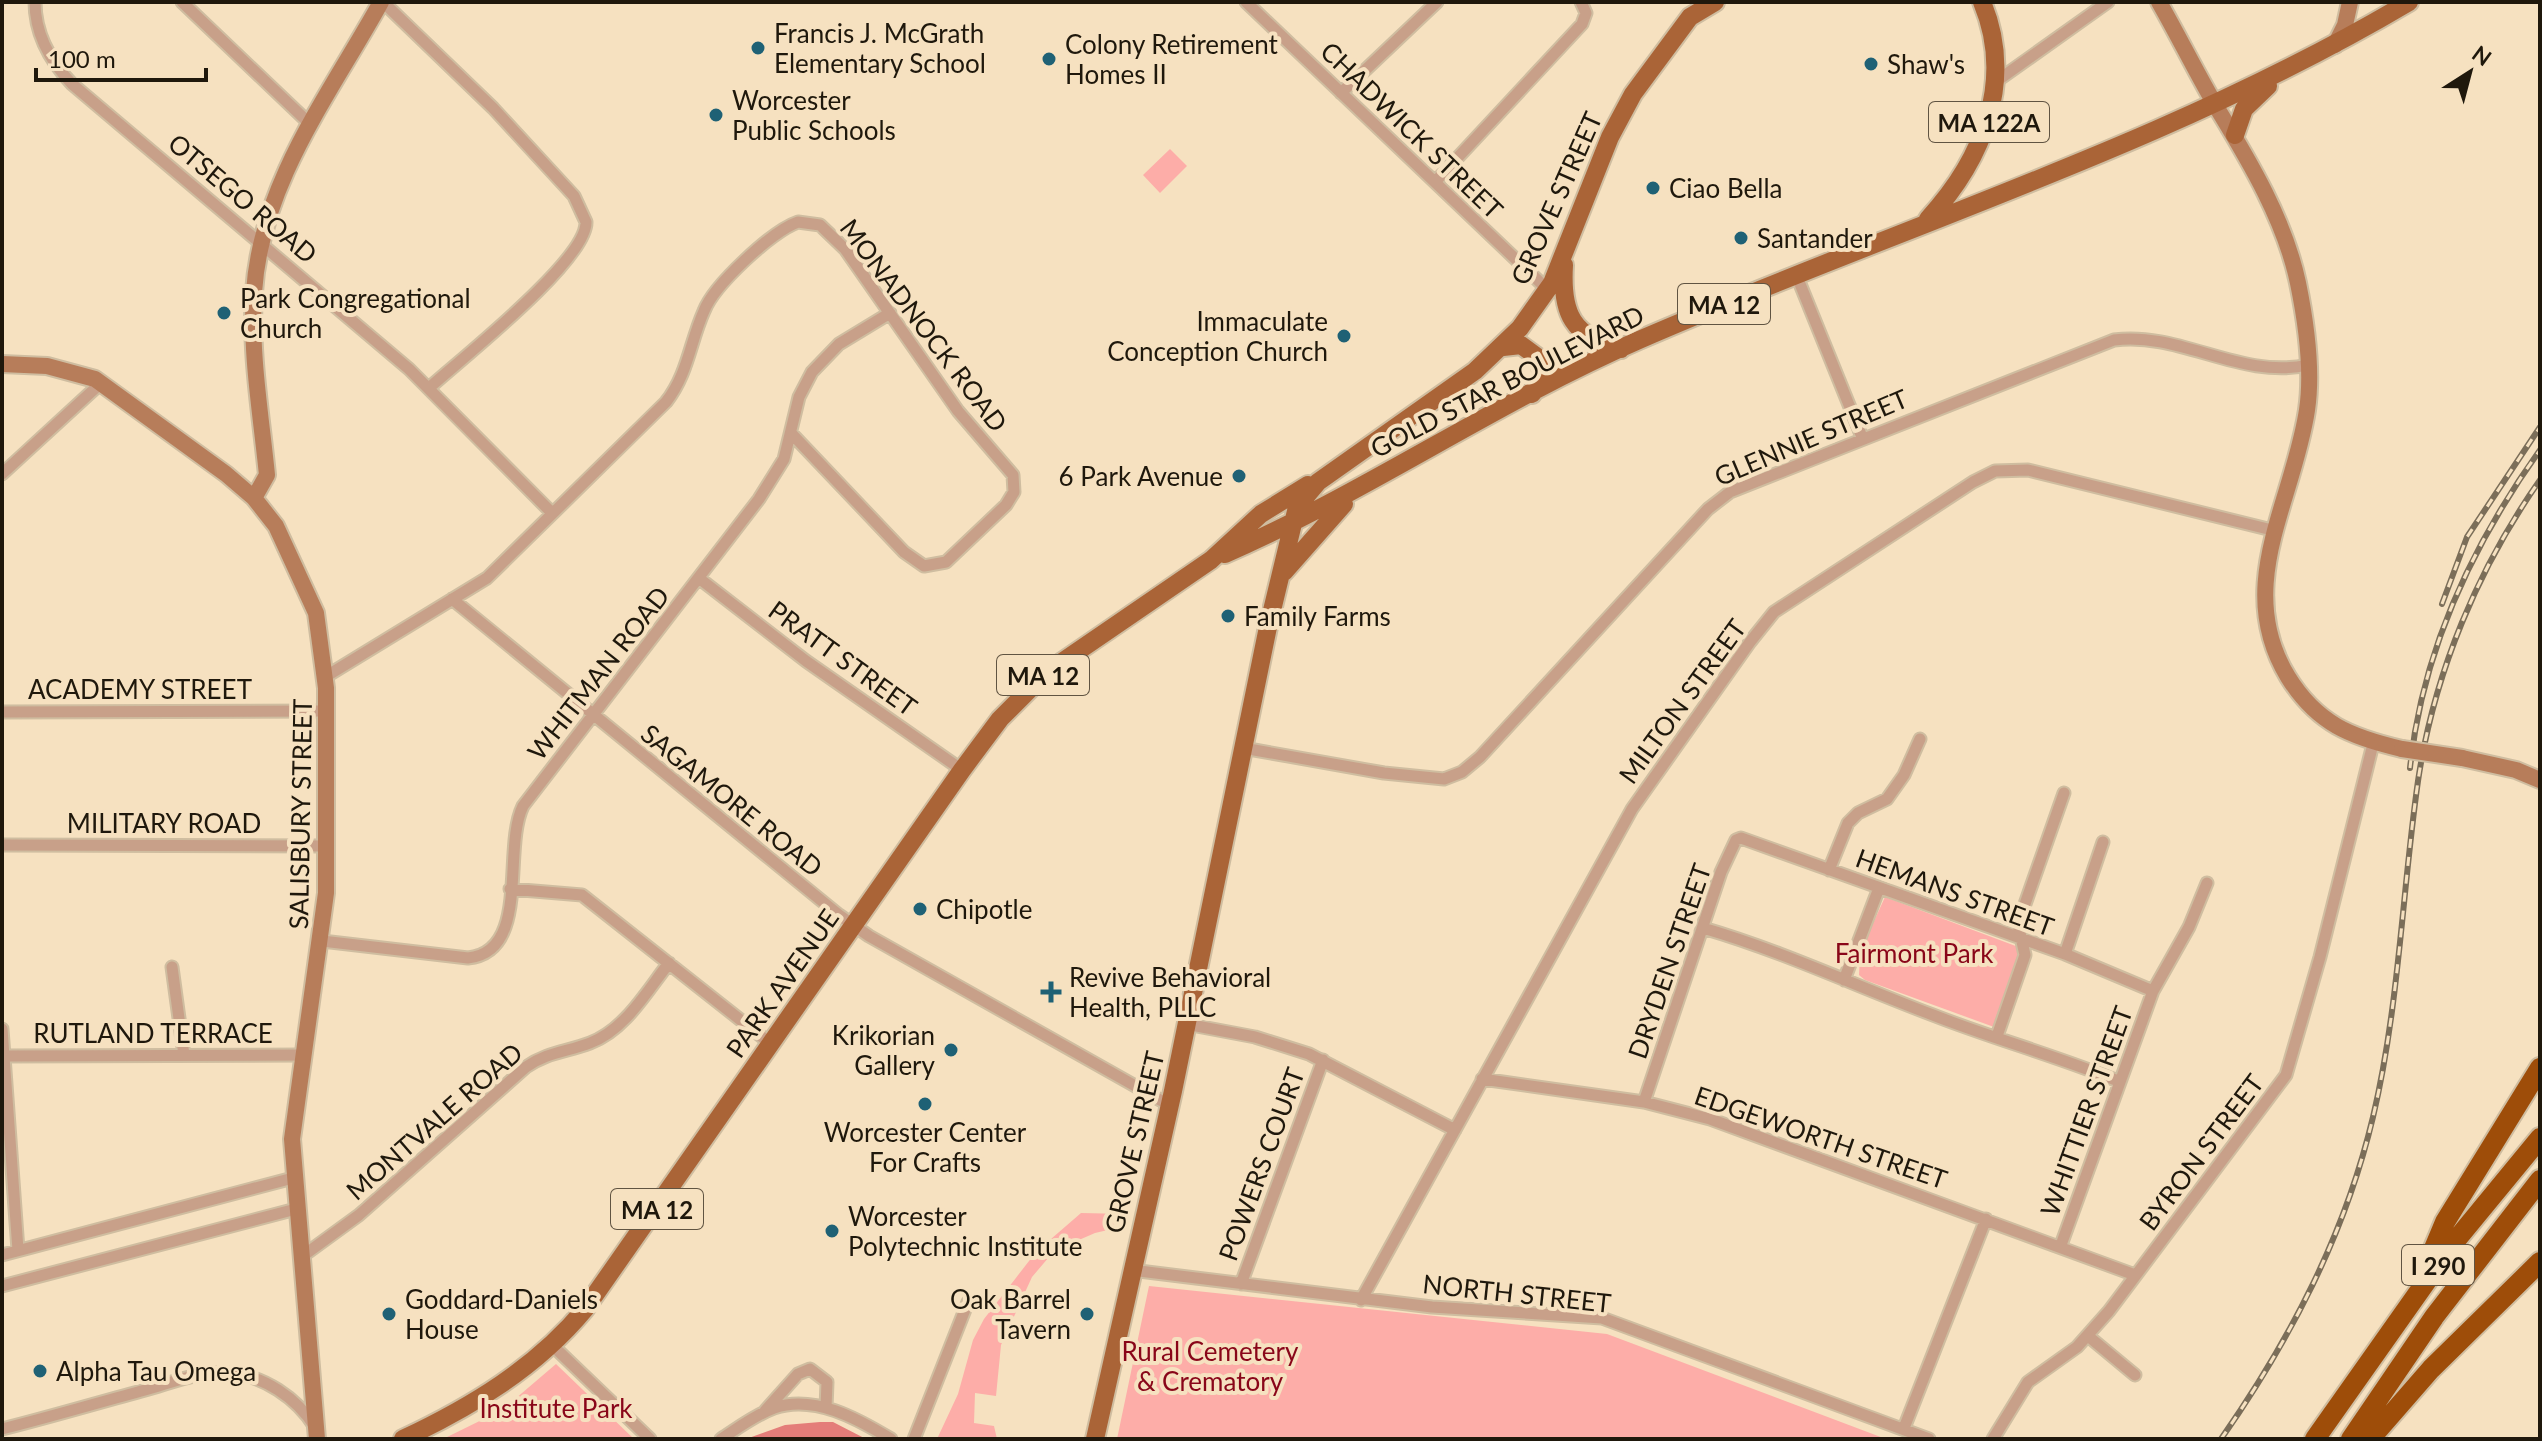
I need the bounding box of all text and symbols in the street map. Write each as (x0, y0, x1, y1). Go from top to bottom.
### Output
place label: Francis J. McGrath Elementary School (774, 17, 986, 79)
place label: Colony Retirement Homes II (1065, 28, 1279, 90)
scale bar (36, 32, 206, 82)
north arrow (2430, 32, 2510, 112)
street label: CHADWICK STREET (1314, 35, 1510, 225)
marker: Francis J. McGrath Elementary School (749, 39, 767, 57)
text: N (2467, 40, 2497, 71)
text: 100 m (48, 44, 116, 73)
place label: Shaw's (1887, 48, 1965, 80)
marker: Colony Retirement Homes II (1040, 50, 1058, 68)
marker: Shaw's (1862, 55, 1880, 73)
place label: Worcester Public Schools (732, 84, 896, 146)
road number: MA 122A (1929, 102, 2049, 142)
marker: Worcester Public Schools (707, 106, 725, 124)
street label: GROVE STREET (1504, 107, 1608, 289)
street label: OTSEGO ROAD (162, 127, 324, 269)
place label: Ciao Bella (1669, 172, 1782, 204)
marker: Ciao Bella (1644, 179, 1662, 197)
street label: MONADNOCK ROAD (834, 212, 1014, 438)
place label: Santander (1757, 222, 1873, 254)
marker: Santander (1732, 229, 1750, 247)
place label: Park Congregational Church (240, 282, 471, 344)
road number: MA 12 (1678, 284, 1770, 324)
street label: GOLD STAR BOULEVARD (1365, 298, 1649, 464)
marker: Park Congregational Church (215, 304, 233, 322)
place label: Immaculate Conception Church (1107, 305, 1328, 367)
marker: Immaculate Conception Church (1335, 327, 1353, 345)
street label: GLENNIE STREET (1709, 382, 1913, 492)
place label: 6 Park Avenue (1059, 460, 1223, 492)
marker: 6 Park Avenue (1230, 467, 1248, 485)
street label: WHITMAN ROAD (520, 580, 676, 766)
street label: PRATT STREET (763, 594, 923, 722)
place label: Family Farms (1244, 600, 1391, 632)
marker: Family Farms (1219, 607, 1237, 625)
street label: MILTON STREET (1612, 613, 1752, 789)
road number: MA 12 (997, 655, 1089, 695)
street label: ACADEMY STREET (28, 673, 252, 705)
street label: SALISBURY STREET (282, 698, 318, 930)
street label: SAGAMORE ROAD (635, 717, 829, 883)
street label: MILITARY ROAD (67, 807, 261, 839)
street label: HEMANS STREET (1852, 841, 2058, 943)
street label: DRYDEN STREET (1621, 859, 1717, 1063)
place label: Chipotle (936, 893, 1032, 925)
marker: Chipotle (911, 900, 929, 918)
street label: PARK AVENUE (719, 903, 845, 1063)
park label: Fairmont Park (1835, 937, 1994, 969)
place label: Revive Behavioral Health, PLLC (1069, 961, 1271, 1023)
marker: Revive Behavioral Health, PLLC (1040, 981, 1062, 1003)
street label: WHITTIER STREET (2033, 1002, 2139, 1220)
street label: RUTLAND TERRACE (33, 1017, 273, 1049)
place label: Krikorian Gallery (832, 1019, 936, 1081)
street label: MONTVALE ROAD (339, 1036, 529, 1206)
marker: Krikorian Gallery (942, 1041, 960, 1059)
street label: GROVE STREET (1098, 1048, 1170, 1236)
street label: POWERS COURT (1211, 1063, 1311, 1265)
street label: BYRON STREET (2132, 1068, 2270, 1236)
street label: EDGEWORTH STREET (1691, 1079, 1951, 1195)
marker: Worcester Center For Crafts (916, 1095, 934, 1113)
place label: Worcester Center For Crafts (824, 1116, 1027, 1178)
road number: MA 12 (611, 1189, 703, 1229)
place label: Worcester Polytechnic Institute (848, 1200, 1083, 1262)
marker: Worcester Polytechnic Institute (823, 1222, 841, 1240)
road number: I 290 (2402, 1245, 2474, 1285)
street label: NORTH STREET (1421, 1267, 1613, 1319)
place label: Goddard-Daniels House (405, 1283, 598, 1345)
place label: Oak Barrel Tavern (950, 1283, 1071, 1345)
marker: Goddard-Daniels House (380, 1305, 398, 1323)
marker: Oak Barrel Tavern (1078, 1305, 1096, 1323)
park label: Rural Cemetery & Crematory (1122, 1335, 1299, 1397)
place label: Alpha Tau Omega (56, 1355, 256, 1387)
marker: Alpha Tau Omega (31, 1362, 49, 1380)
park label: Institute Park (479, 1392, 633, 1424)

